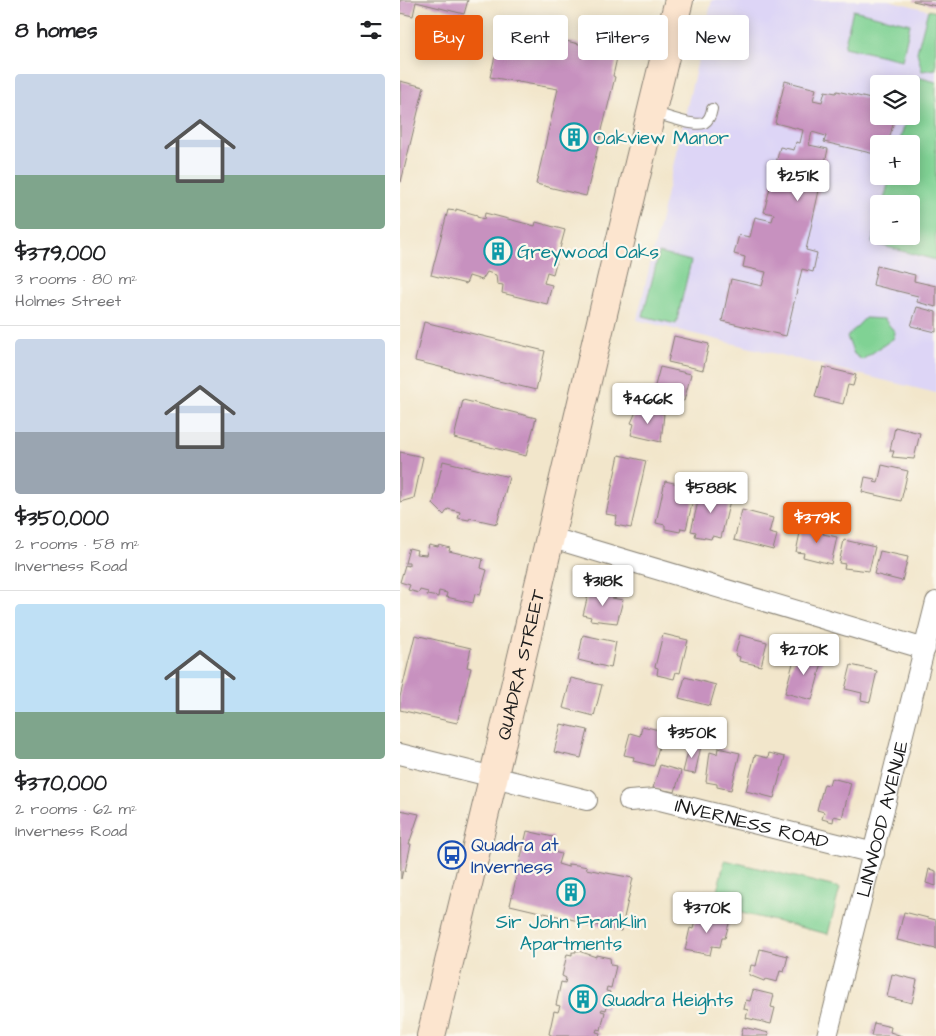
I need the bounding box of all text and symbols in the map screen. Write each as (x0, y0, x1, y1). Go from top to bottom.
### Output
chip: Buy (415, 15, 483, 60)
chip: Rent (493, 15, 568, 60)
chip: Filters (578, 15, 668, 60)
chip: New (678, 15, 749, 60)
text: 8 homes (15, 16, 97, 45)
icon: filters (357, 16, 385, 44)
map controls (870, 75, 920, 245)
button: layers (870, 75, 920, 125)
icon: home (155, 106, 245, 196)
building icon: Oakview Manor (559, 122, 589, 152)
place label: Oakview Manor (593, 125, 730, 152)
button: + (870, 135, 920, 185)
pin: $251K (763, 160, 833, 202)
text: $251K (777, 165, 819, 187)
button: − (870, 195, 920, 245)
building icon: Greywood Oaks (483, 236, 513, 266)
text: $379,000 (15, 239, 106, 268)
place label: Greywood Oaks (517, 239, 659, 267)
text: 3 rooms · 80 m² (15, 268, 137, 290)
text: Holmes Street (15, 290, 121, 312)
icon: home (155, 372, 245, 462)
pin: $466K (613, 382, 683, 425)
text: $466K (623, 388, 673, 410)
pin: $588K (676, 472, 746, 514)
text: $588K (686, 477, 736, 499)
pin: $379K (782, 502, 852, 544)
text: $350,000 (15, 504, 109, 533)
text: $379K (794, 507, 840, 529)
text: 2 rooms · 58 m² (15, 533, 140, 555)
text: Inverness Road (15, 555, 127, 577)
pin: $318K (568, 564, 638, 607)
text: $318K (583, 570, 623, 592)
street label: QUADRA STREET (491, 587, 552, 743)
pin: $270K (769, 634, 839, 676)
icon: home (155, 637, 245, 727)
text: $270K (780, 639, 828, 661)
pin: $350K (657, 716, 727, 759)
text: $350K (668, 722, 716, 744)
street label: LINWOOD AVENUE (850, 738, 916, 900)
text: $370,000 (15, 769, 107, 798)
street label: INVERNESS ROAD (672, 792, 831, 856)
text: 2 rooms · 62 m² (15, 798, 137, 820)
text: Inverness Road (15, 820, 127, 842)
place label: Quadra at Inverness (471, 832, 559, 881)
bus stop icon: Quadra at Inverness (437, 840, 467, 870)
building icon: Sir John Franklin Apartments (556, 877, 586, 907)
pin: $370K (672, 892, 742, 934)
text: $370K (684, 897, 730, 919)
place label: Sir John Franklin Apartments (496, 909, 646, 958)
building icon: Quadra Heights (568, 984, 598, 1014)
place label: Quadra Heights (602, 987, 733, 1015)

